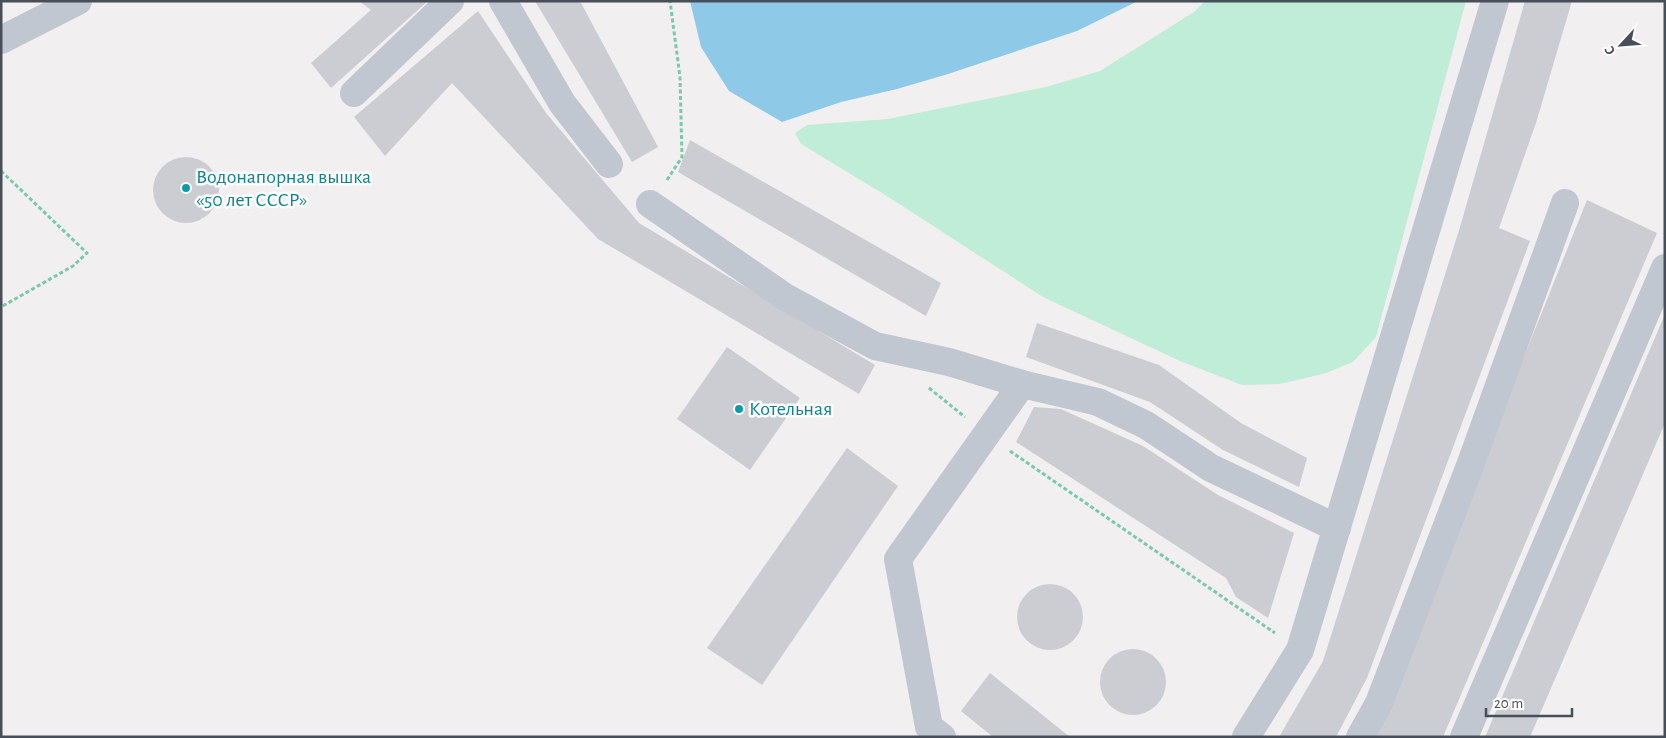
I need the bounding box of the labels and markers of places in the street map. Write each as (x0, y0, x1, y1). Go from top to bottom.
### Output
place label: Водонапорная вышка «50 лет СССР» (196, 167, 371, 210)
marker: Водонапорная вышка «50 лет СССР» (180, 182, 192, 194)
place label: Котельная (749, 399, 832, 419)
marker: Котельная (733, 403, 745, 415)

